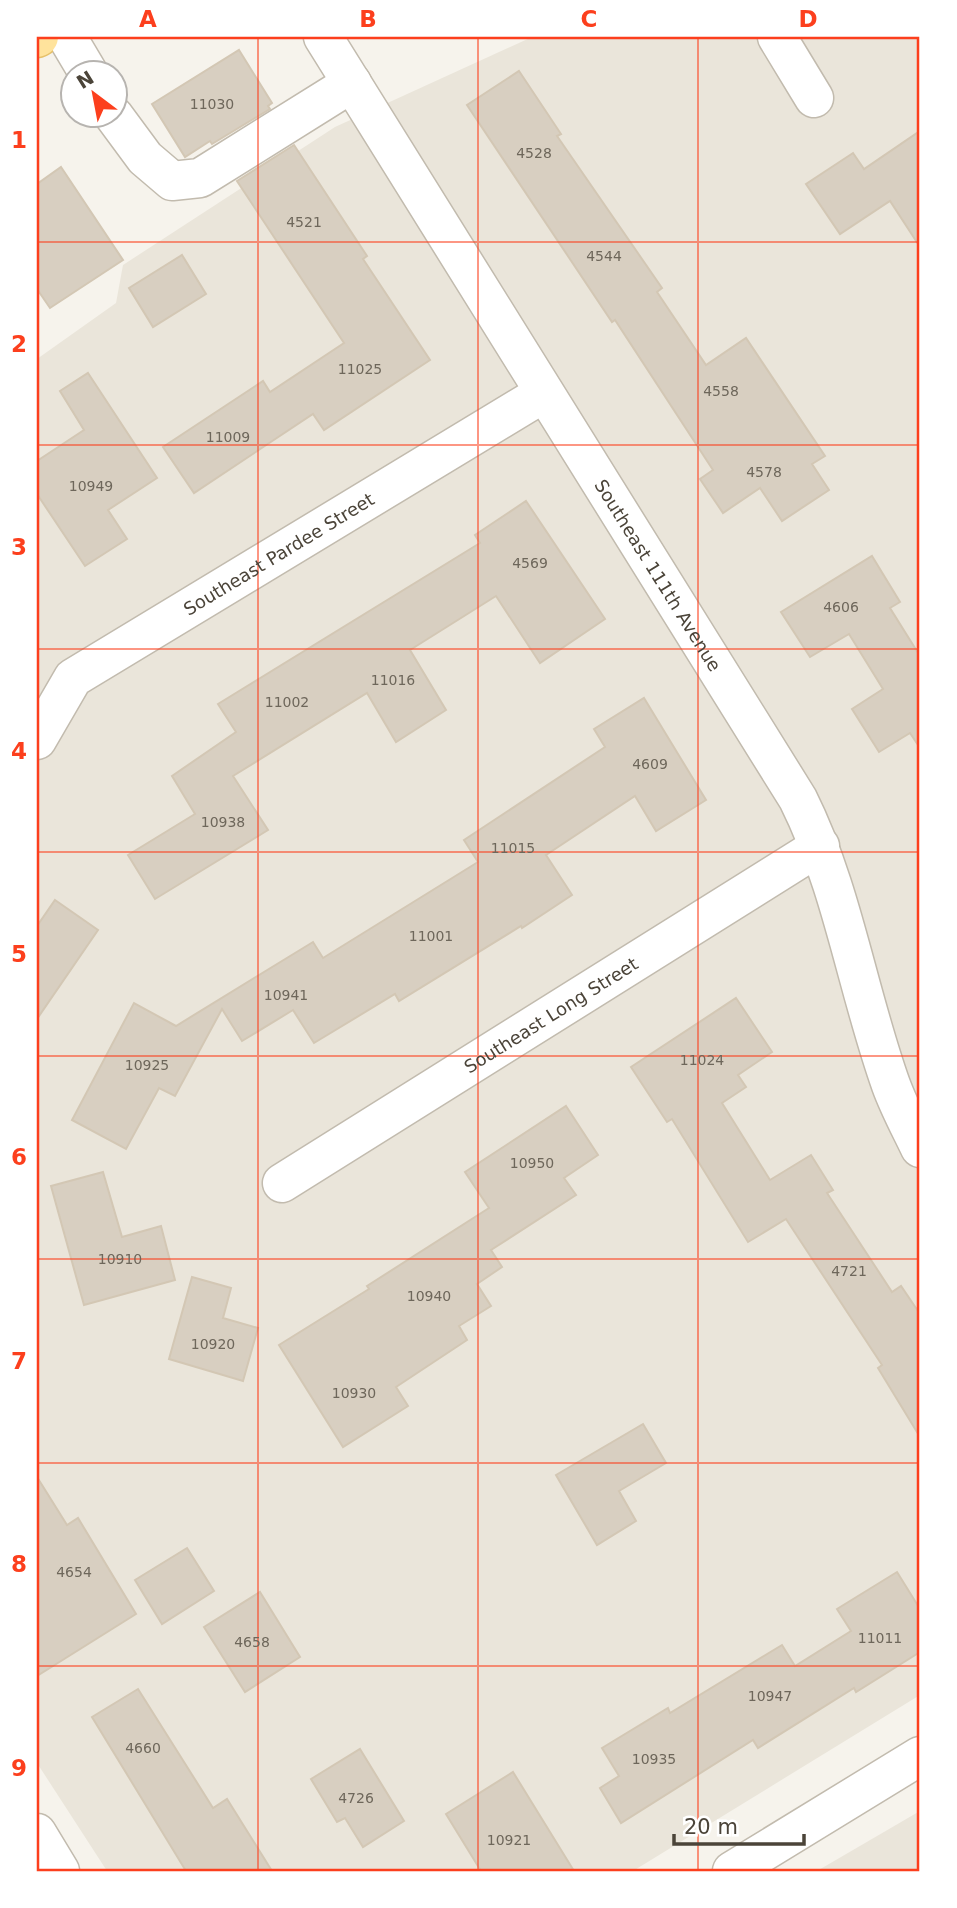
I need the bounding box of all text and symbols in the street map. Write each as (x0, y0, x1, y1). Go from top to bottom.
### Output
text: A (139, 6, 157, 32)
text: B (359, 6, 377, 32)
text: C (581, 6, 597, 32)
text: D (798, 6, 818, 32)
north arrow (60, 60, 130, 130)
text: N (72, 66, 98, 93)
house number: 11030 (190, 96, 234, 112)
text: 1 (11, 127, 27, 153)
house number: 4528 (516, 145, 552, 161)
house number: 4521 (286, 214, 322, 230)
house number: 4544 (586, 248, 622, 264)
text: 2 (11, 331, 27, 357)
house number: 11025 (338, 361, 382, 377)
house number: 4558 (703, 383, 739, 399)
house number: 11009 (206, 429, 250, 445)
house number: 4578 (746, 464, 782, 480)
street label: Southeast 111th Avenue (591, 475, 726, 675)
house number: 10949 (69, 478, 113, 494)
street label: Southeast Pardee Street (180, 488, 378, 619)
text: 3 (11, 534, 27, 560)
house number: 4569 (512, 555, 548, 571)
house number: 4606 (823, 599, 859, 615)
house number: 11016 (371, 672, 415, 688)
house number: 11002 (265, 694, 309, 710)
text: 4 (11, 738, 27, 764)
house number: 4609 (632, 756, 668, 772)
house number: 10938 (201, 814, 245, 830)
house number: 11015 (491, 840, 535, 856)
house number: 11001 (409, 928, 453, 944)
text: 5 (11, 941, 27, 967)
street label: Southeast Long Street (460, 953, 641, 1077)
house number: 10941 (264, 987, 308, 1003)
house number: 11024 (680, 1052, 724, 1068)
house number: 10925 (125, 1057, 169, 1073)
text: 6 (11, 1144, 27, 1170)
house number: 10950 (510, 1155, 554, 1171)
house number: 10910 (98, 1251, 142, 1267)
house number: 4721 (831, 1263, 867, 1279)
house number: 10940 (407, 1288, 451, 1304)
house number: 10920 (191, 1336, 235, 1352)
text: 7 (11, 1348, 27, 1374)
house number: 10930 (332, 1385, 376, 1401)
text: 8 (11, 1551, 27, 1577)
house number: 4654 (56, 1564, 92, 1580)
house number: 11011 (858, 1630, 902, 1646)
house number: 4658 (234, 1634, 270, 1650)
house number: 10947 (748, 1688, 792, 1704)
house number: 4660 (125, 1740, 161, 1756)
house number: 10935 (632, 1751, 676, 1767)
text: 9 (11, 1755, 27, 1781)
house number: 4726 (338, 1790, 374, 1806)
scale bar (674, 1803, 803, 1847)
text: 20 m (684, 1815, 738, 1839)
house number: 10921 (487, 1832, 531, 1848)

